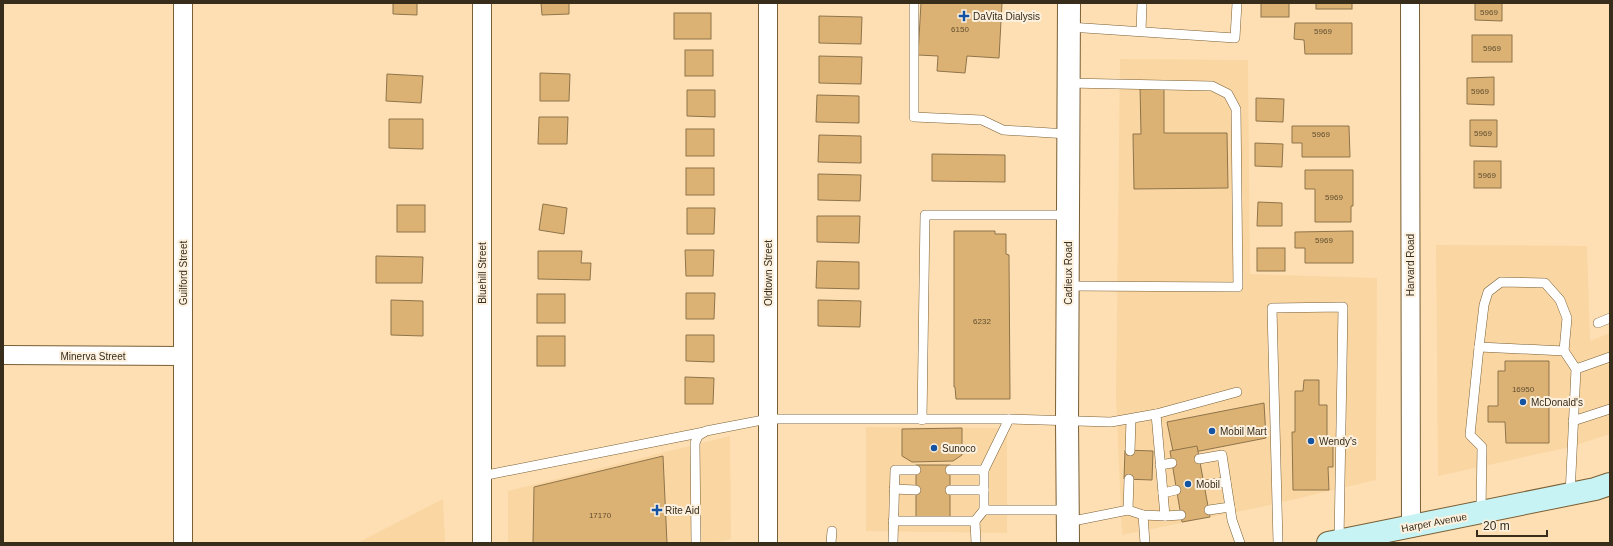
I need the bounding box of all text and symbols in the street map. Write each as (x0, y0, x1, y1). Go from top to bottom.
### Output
house number: 5969 (1480, 8, 1498, 17)
marker: DaVita Dialysis (958, 10, 970, 22)
place label: DaVita Dialysis (973, 11, 1040, 22)
house number: 6150 (951, 25, 969, 34)
house number: 5969 (1314, 27, 1332, 36)
house number: 5969 (1483, 44, 1501, 53)
house number: 5969 (1471, 87, 1489, 96)
house number: 5969 (1474, 129, 1492, 138)
house number: 5969 (1312, 130, 1330, 139)
house number: 5969 (1478, 171, 1496, 180)
house number: 5969 (1325, 193, 1343, 202)
street label: Harvard Road (1405, 234, 1416, 296)
house number: 5969 (1315, 236, 1333, 245)
street label: Oldtown Street (763, 240, 774, 306)
street label: Guilford Street (178, 241, 189, 305)
street label: Cadieux Road (1063, 241, 1074, 305)
street label: Bluehill Street (477, 242, 488, 304)
house number: 6232 (973, 317, 991, 326)
street label: Minerva Street (60, 351, 126, 362)
house number: 16950 (1512, 385, 1535, 394)
marker: McDonald's (1518, 397, 1528, 407)
place label: McDonald's (1531, 397, 1583, 408)
marker: Mobil Mart (1207, 426, 1217, 436)
place label: Mobil Mart (1220, 426, 1267, 437)
marker: Wendy's (1306, 436, 1316, 446)
place label: Wendy's (1319, 436, 1357, 447)
marker: Sunoco (929, 443, 939, 453)
place label: Sunoco (942, 443, 976, 454)
marker: Mobil (1183, 479, 1193, 489)
place label: Mobil (1196, 479, 1220, 490)
marker: Rite Aid (652, 505, 662, 515)
place label: Rite Aid (665, 505, 699, 516)
house number: 17170 (589, 511, 612, 520)
street label: Harper Avenue (1400, 511, 1468, 534)
scale bar (1477, 512, 1547, 538)
text: 20 m (1483, 519, 1510, 533)

